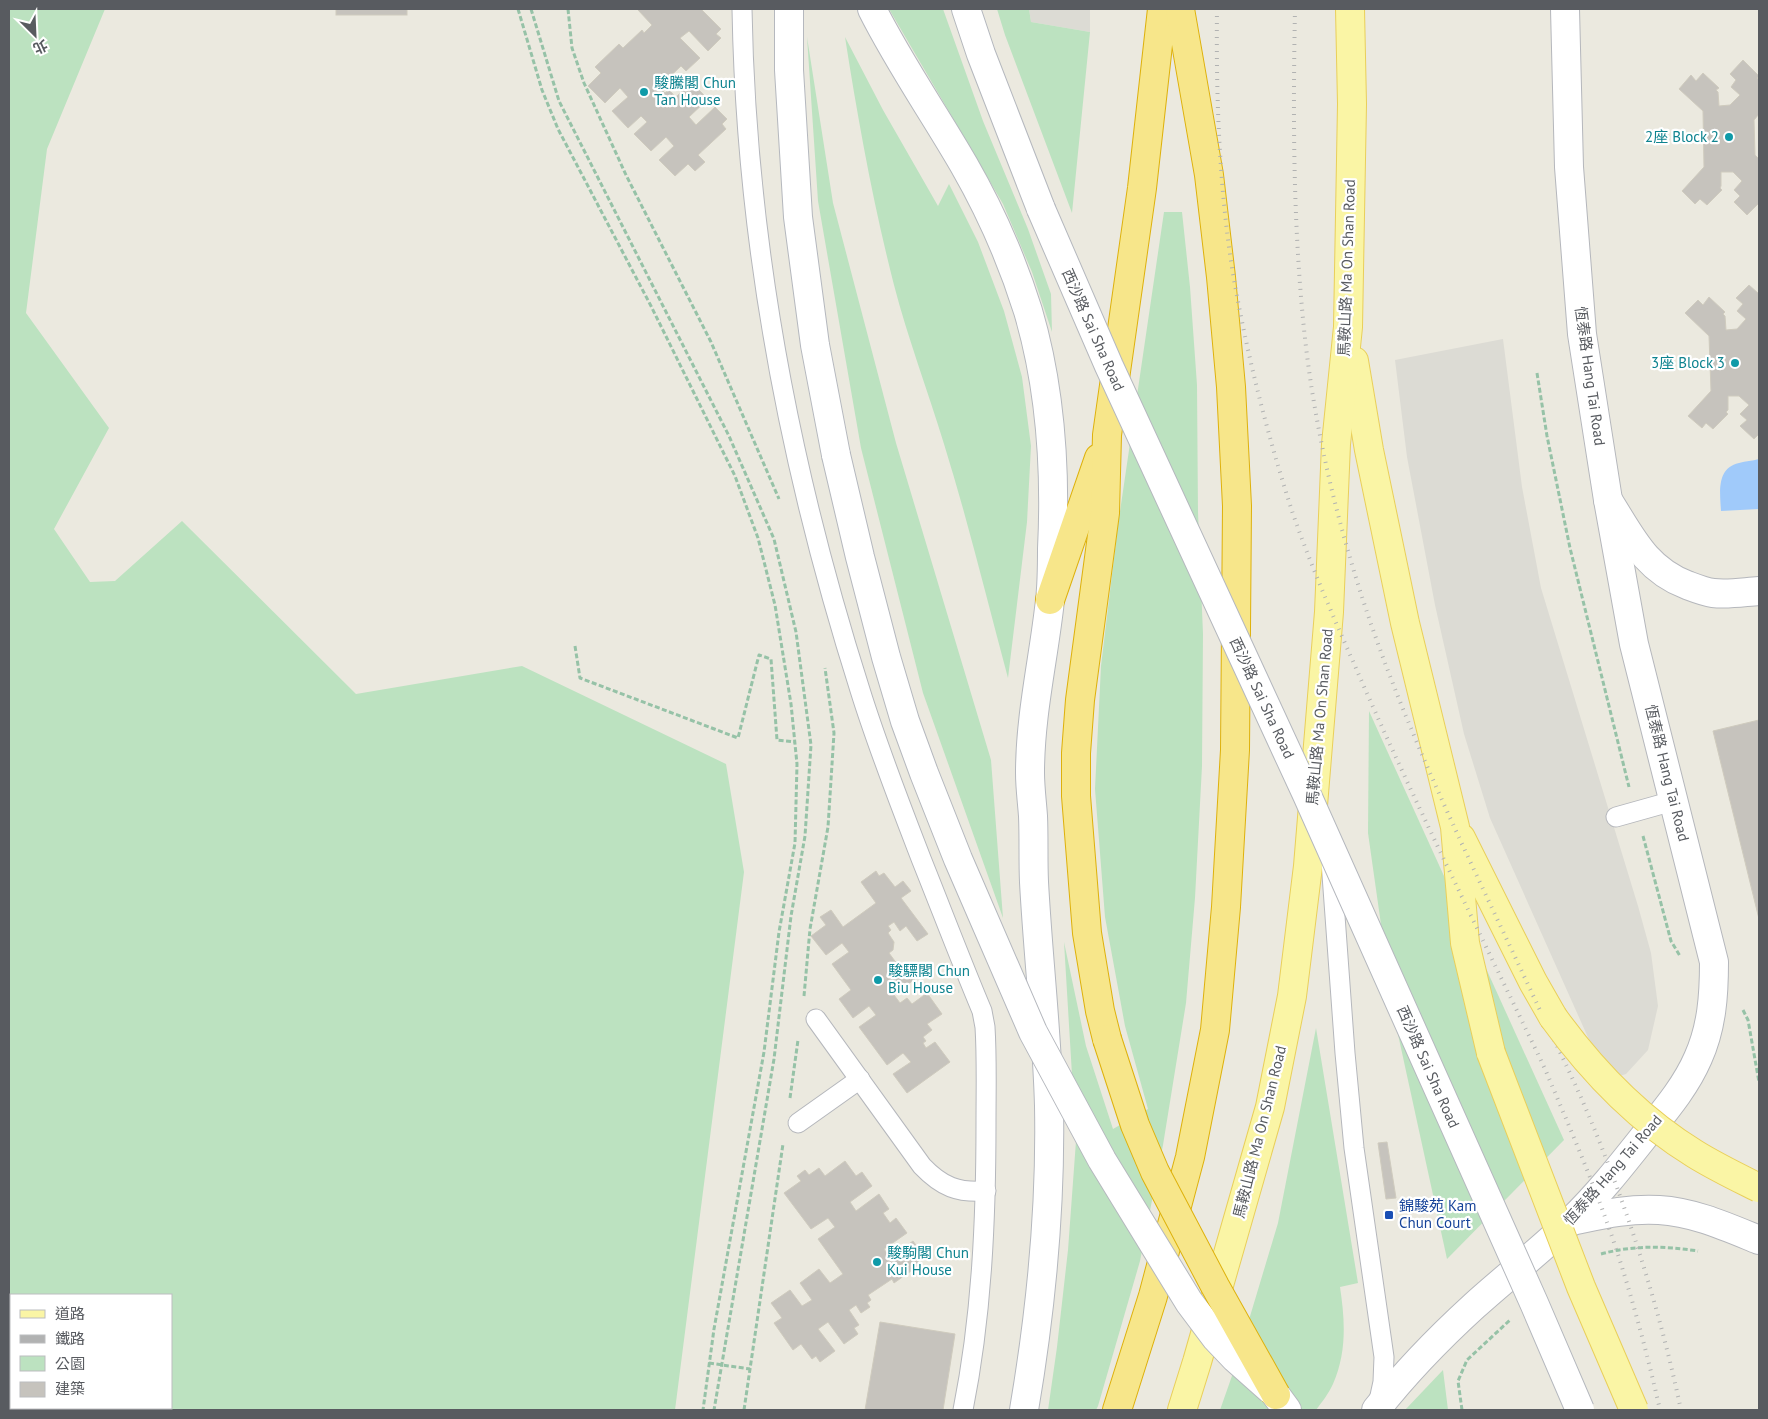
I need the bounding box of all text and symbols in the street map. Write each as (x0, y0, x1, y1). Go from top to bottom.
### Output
north arrow (10, 10, 60, 60)
text: 北 (30, 36, 50, 58)
place label: 駿騰閣 Chun Tan House (654, 73, 736, 109)
marker: 駿騰閣 Chun Tan House (638, 86, 650, 98)
place label: 2座 Block 2 (1645, 127, 1719, 146)
marker: 2座 Block 2 (1723, 131, 1735, 143)
street label: 馬鞍山路 Ma On Shan Road (1334, 179, 1359, 357)
street label: 西沙路 Sai Sha Road (1058, 266, 1129, 394)
street label: 恆泰路 Hang Tai Road (1571, 305, 1610, 447)
place label: 3座 Block 3 (1651, 353, 1725, 372)
marker: 3座 Block 3 (1729, 357, 1741, 369)
street label: 馬鞍山路 Ma On Shan Road (1302, 628, 1337, 806)
street label: 西沙路 Sai Sha Road (1226, 634, 1299, 762)
street label: 恆泰路 Hang Tai Road (1641, 703, 1694, 843)
place label: 駿驃閣 Chun Biu House (888, 961, 970, 997)
marker: 駿驃閣 Chun Biu House (872, 974, 884, 986)
street label: 西沙路 Sai Sha Road (1393, 1003, 1464, 1131)
street label: 馬鞍山路 Ma On Shan Road (1229, 1044, 1290, 1220)
street label: 恆泰路 Hang Tai Road (1559, 1110, 1666, 1229)
place label: 錦駿苑 Kam Chun Court (1399, 1196, 1476, 1232)
marker: 錦駿苑 Kam Chun Court (1383, 1209, 1395, 1221)
place label: 駿駒閣 Chun Kui House (887, 1243, 969, 1279)
marker: 駿駒閣 Chun Kui House (871, 1256, 883, 1268)
legend (10, 1294, 172, 1409)
text: 道路 (55, 1304, 85, 1323)
text: 鐵路 (55, 1329, 85, 1348)
text: 公園 (55, 1354, 85, 1373)
text: 建築 (55, 1379, 85, 1398)

